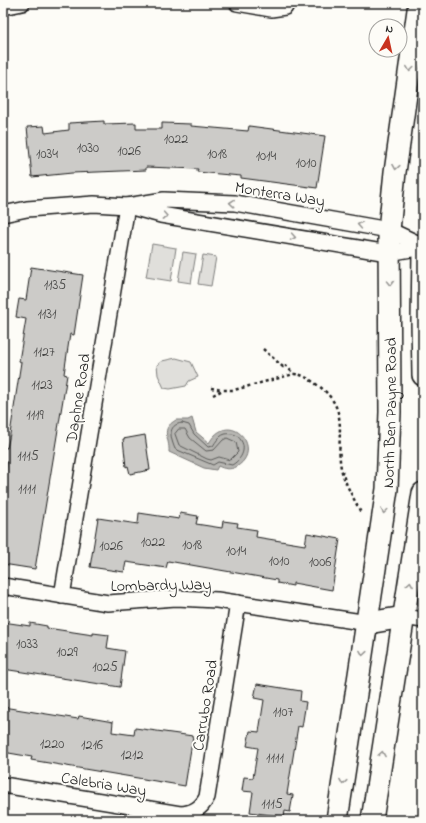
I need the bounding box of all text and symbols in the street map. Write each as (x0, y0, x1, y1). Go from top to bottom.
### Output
north arrow (368, 18, 408, 58)
text: N (384, 21, 394, 38)
one-way arrow (406, 66, 415, 72)
house number: 1022 (164, 129, 188, 150)
house number: 1030 (77, 138, 99, 159)
house number: 1026 (117, 141, 141, 162)
house number: 1034 (36, 144, 58, 165)
house number: 1018 (207, 144, 227, 165)
house number: 1014 (256, 146, 277, 167)
house number: 1010 (296, 153, 317, 174)
one-way arrow (392, 164, 400, 170)
street label: Monterra Way (233, 176, 327, 214)
one-way arrow (229, 199, 235, 208)
one-way arrow (162, 211, 168, 219)
one-way arrow (357, 221, 363, 230)
one-way arrow (290, 233, 296, 241)
house number: 1135 (44, 275, 66, 296)
one-way arrow (385, 280, 394, 286)
house number: 1131 (37, 304, 57, 325)
street label: North Ben Payne Road (377, 337, 404, 489)
house number: 1127 (33, 342, 55, 363)
street label: Daphne Road (60, 352, 98, 446)
house number: 1123 (31, 375, 53, 396)
house number: 1119 (26, 405, 45, 426)
house number: 1115 (17, 446, 39, 467)
house number: 1111 (18, 479, 36, 500)
one-way arrow (380, 507, 389, 514)
house number: 1022 (141, 532, 165, 553)
house number: 1018 (182, 535, 202, 556)
house number: 1026 (99, 536, 123, 557)
house number: 1014 (226, 541, 247, 562)
house number: 1010 (269, 551, 290, 572)
house number: 1006 (309, 552, 331, 573)
street label: Lombardy Way (111, 573, 212, 599)
one-way arrow (405, 581, 414, 587)
house number: 1033 (16, 634, 38, 655)
house number: 1029 (56, 642, 79, 663)
one-way arrow (359, 650, 368, 656)
house number: 1025 (92, 657, 118, 678)
street label: Carrubo Road (187, 658, 225, 753)
house number: 1107 (273, 702, 294, 723)
house number: 1220 (40, 734, 64, 755)
house number: 1216 (81, 735, 103, 756)
house number: 1212 (121, 745, 143, 766)
house number: 1111 (266, 748, 284, 769)
one-way arrow (378, 751, 386, 757)
street label: Calebria Way (59, 766, 148, 804)
one-way arrow (339, 778, 348, 785)
house number: 1115 (261, 794, 283, 815)

